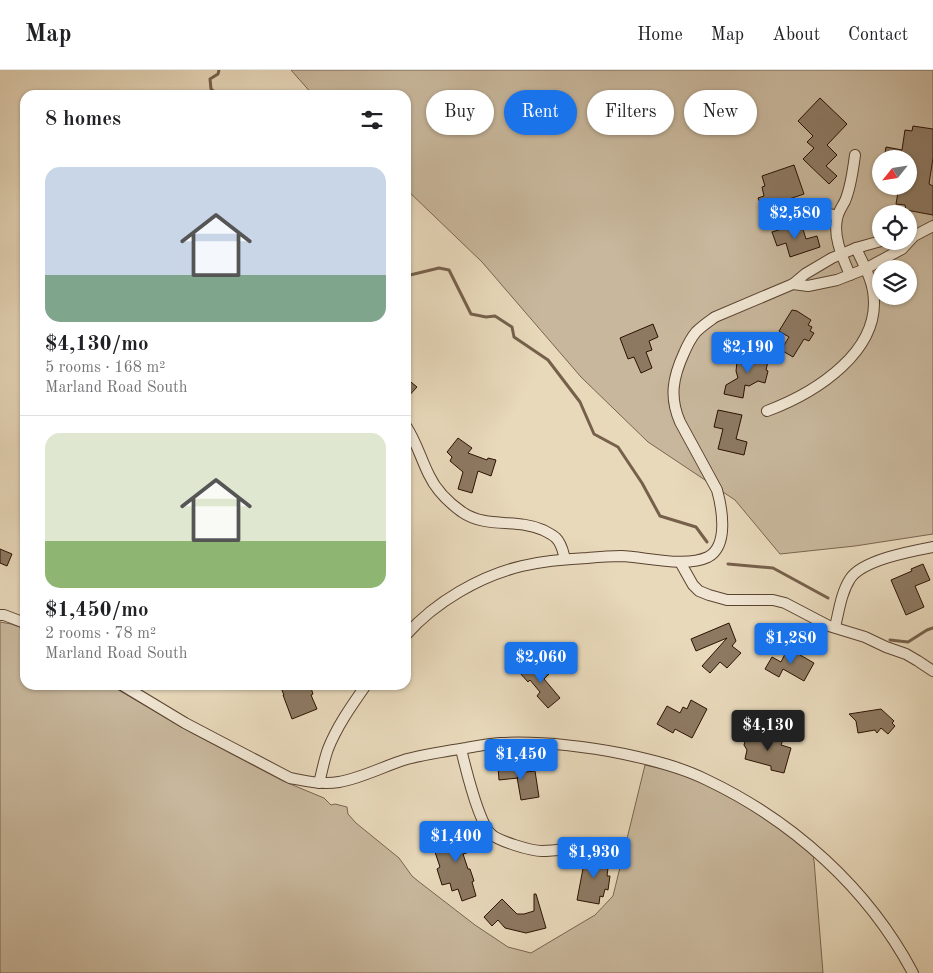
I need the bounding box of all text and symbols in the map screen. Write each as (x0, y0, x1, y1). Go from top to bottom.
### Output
text: Map (25, 23, 72, 47)
text: Home (637, 26, 683, 44)
text: Map (711, 26, 744, 44)
text: About (772, 26, 820, 44)
text: Contact (848, 26, 908, 44)
chip: Buy (426, 90, 494, 135)
chip: Rent (504, 90, 577, 135)
chip: Filters (587, 90, 674, 135)
chip: New (684, 90, 757, 135)
icon: filters (358, 106, 386, 134)
text: 8 homes (45, 109, 121, 130)
north arrow (872, 150, 918, 195)
map controls (872, 150, 917, 305)
pin: $2,580 (754, 198, 836, 240)
icon: home (171, 200, 261, 290)
button: locate (872, 205, 917, 250)
text: $2,580 (770, 206, 820, 222)
button: layers (872, 260, 917, 305)
pin: $2,190 (707, 332, 789, 374)
text: $4,130/mo (45, 334, 149, 355)
text: $2,190 (723, 340, 773, 356)
text: 5 rooms · 168 m² (45, 360, 165, 376)
text: Marland Road South (45, 380, 187, 396)
icon: home (171, 465, 261, 555)
text: $1,450/mo (45, 600, 149, 621)
pin: $1,280 (750, 622, 832, 665)
text: 2 rooms · 78 m² (45, 626, 156, 642)
text: $1,280 (766, 631, 816, 647)
pin: $2,060 (500, 642, 582, 684)
text: Marland Road South (45, 646, 187, 662)
text: $2,060 (516, 650, 566, 666)
pin: $4,130 (727, 710, 809, 752)
text: $4,130 (743, 718, 793, 734)
pin: $1,450 (480, 738, 562, 781)
text: $1,450 (496, 747, 546, 763)
pin: $1,400 (415, 820, 497, 863)
text: $1,400 (431, 829, 481, 845)
pin: $1,930 (553, 836, 635, 879)
text: $1,930 (569, 845, 619, 861)

